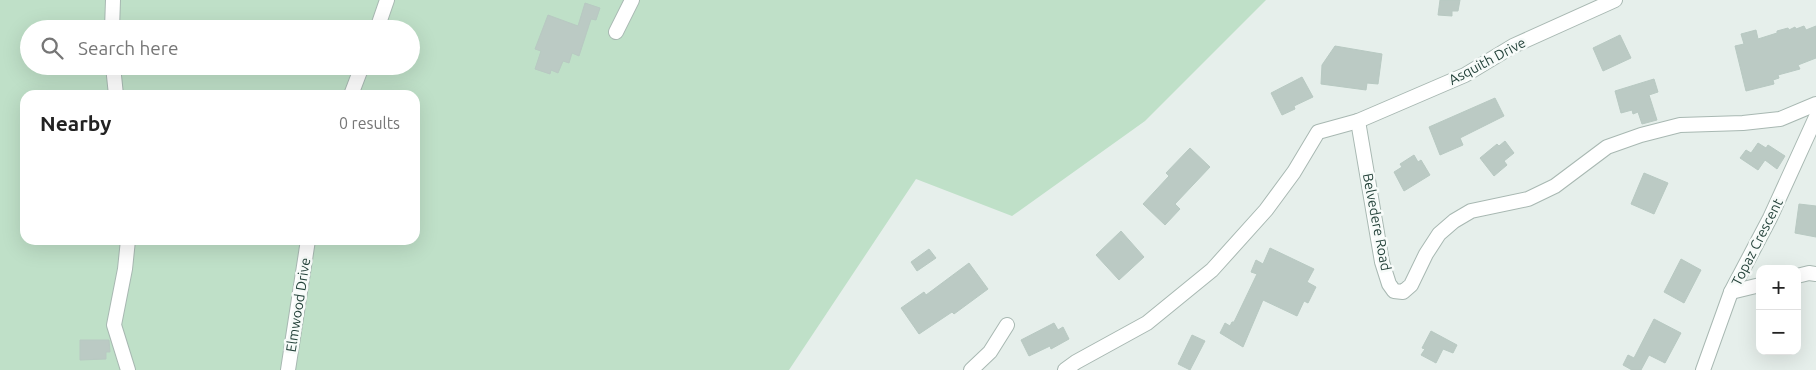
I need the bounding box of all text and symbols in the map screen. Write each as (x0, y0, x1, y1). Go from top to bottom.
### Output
search box (20, 20, 420, 75)
icon: search (38, 34, 66, 62)
street label: Asquith Drive (1446, 34, 1528, 88)
text: Search here (78, 37, 178, 59)
text: Nearby (40, 111, 111, 135)
text: 0 results (339, 114, 400, 132)
street label: Belvedere Road (1360, 172, 1394, 272)
street label: Topaz Crescent (1728, 195, 1786, 288)
street label: Elmwood Drive (283, 257, 313, 353)
map controls (1756, 265, 1801, 355)
button: + (1756, 265, 1801, 310)
button: − (1756, 310, 1801, 355)

